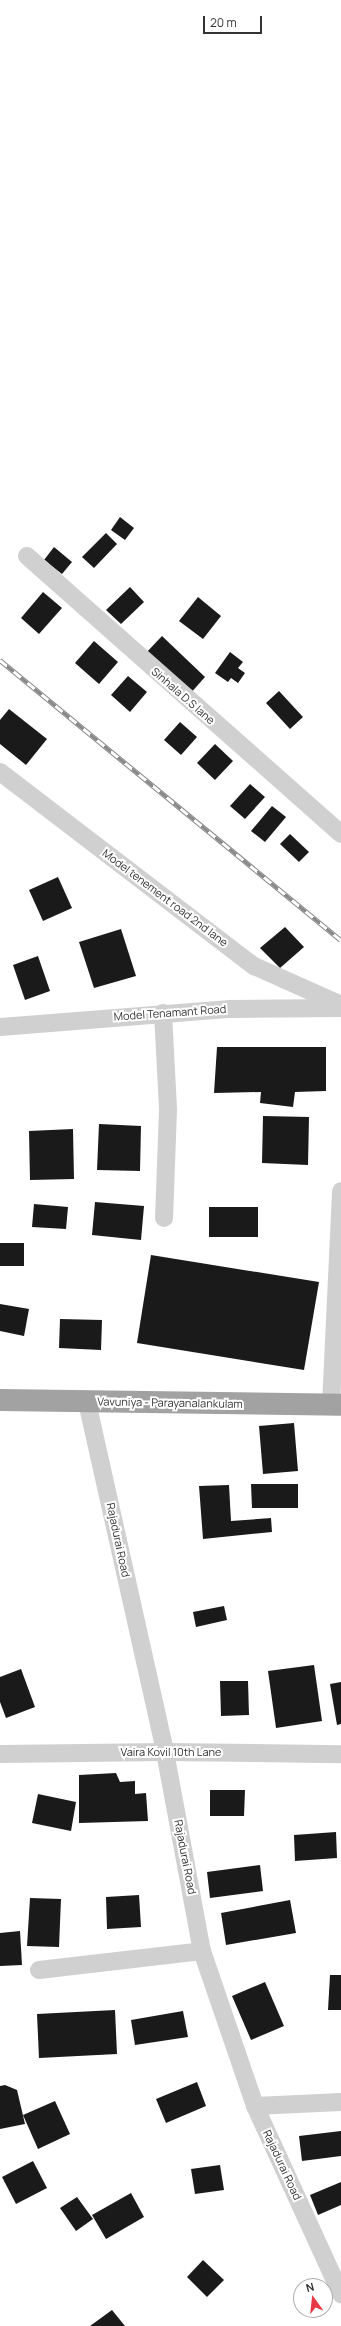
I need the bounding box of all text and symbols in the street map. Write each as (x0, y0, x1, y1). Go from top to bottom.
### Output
scale bar (205, 8, 264, 34)
text: 20 m (210, 14, 237, 31)
street label: Sinhala D.S lane (149, 665, 217, 727)
street label: Model tenement road 2nd lane (100, 846, 230, 950)
street label: Model Tenamant Road (113, 1002, 227, 1024)
street label: Vavuniya - Parayanalankulam (97, 1395, 243, 1411)
street label: Rajadurai Road (104, 1502, 132, 1578)
street label: Vaira Kovil 10th Lane (121, 1745, 221, 1759)
street label: Rajadurai Road (171, 1819, 199, 1895)
street label: Rajadurai Road (260, 2128, 304, 2202)
north arrow (293, 2278, 333, 2318)
text: N (304, 2279, 316, 2295)

